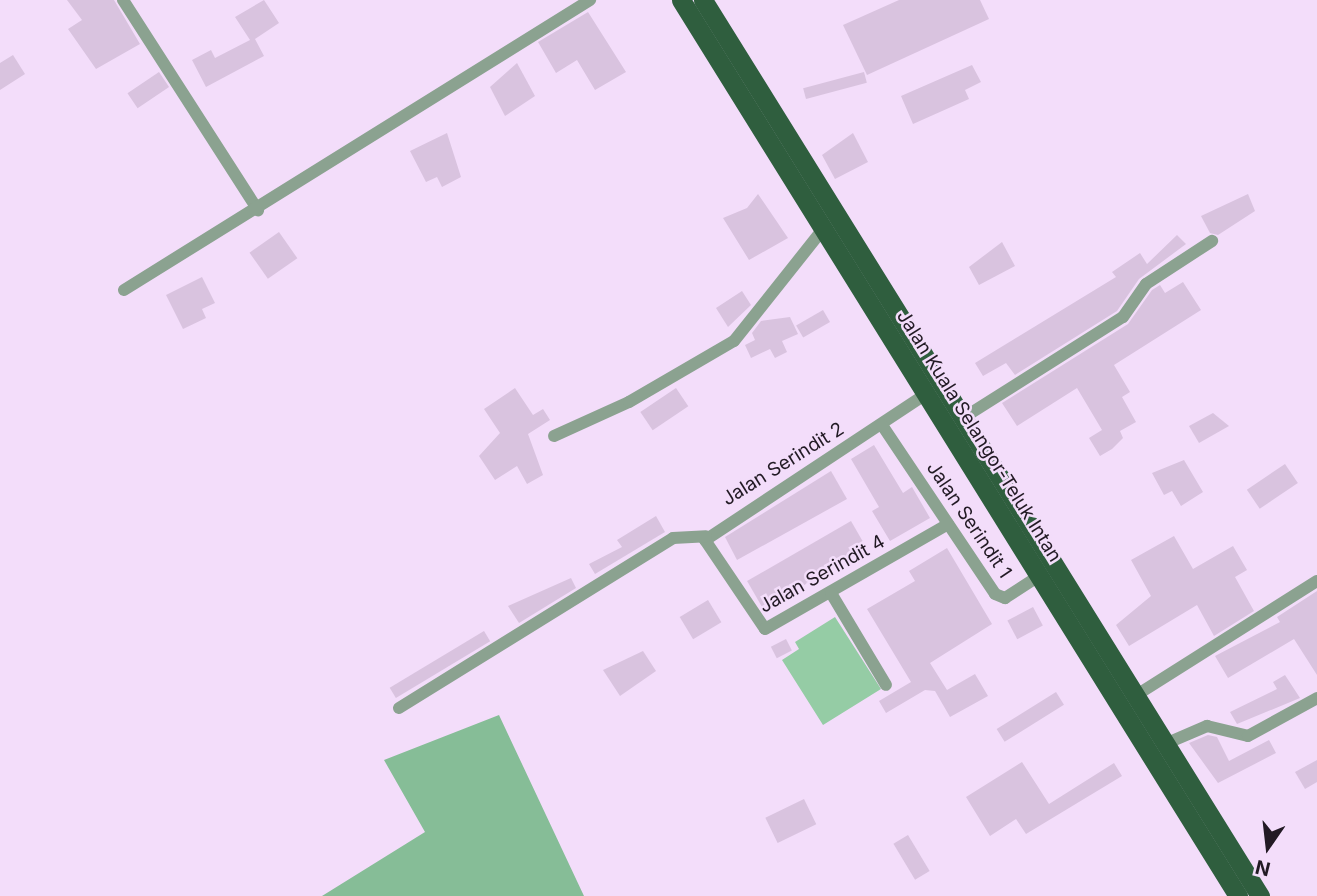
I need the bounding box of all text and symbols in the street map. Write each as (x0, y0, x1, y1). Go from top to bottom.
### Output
street label: Jalan Kuala Selangor-Teluk Intan (892, 306, 1066, 566)
street label: Jalan Serindit 2 (718, 417, 848, 511)
street label: Jalan Serindit 1 (922, 457, 1016, 583)
street label: Jalan Serindit 4 (755, 530, 889, 618)
north arrow (1233, 812, 1303, 882)
text: N (1253, 855, 1273, 881)

